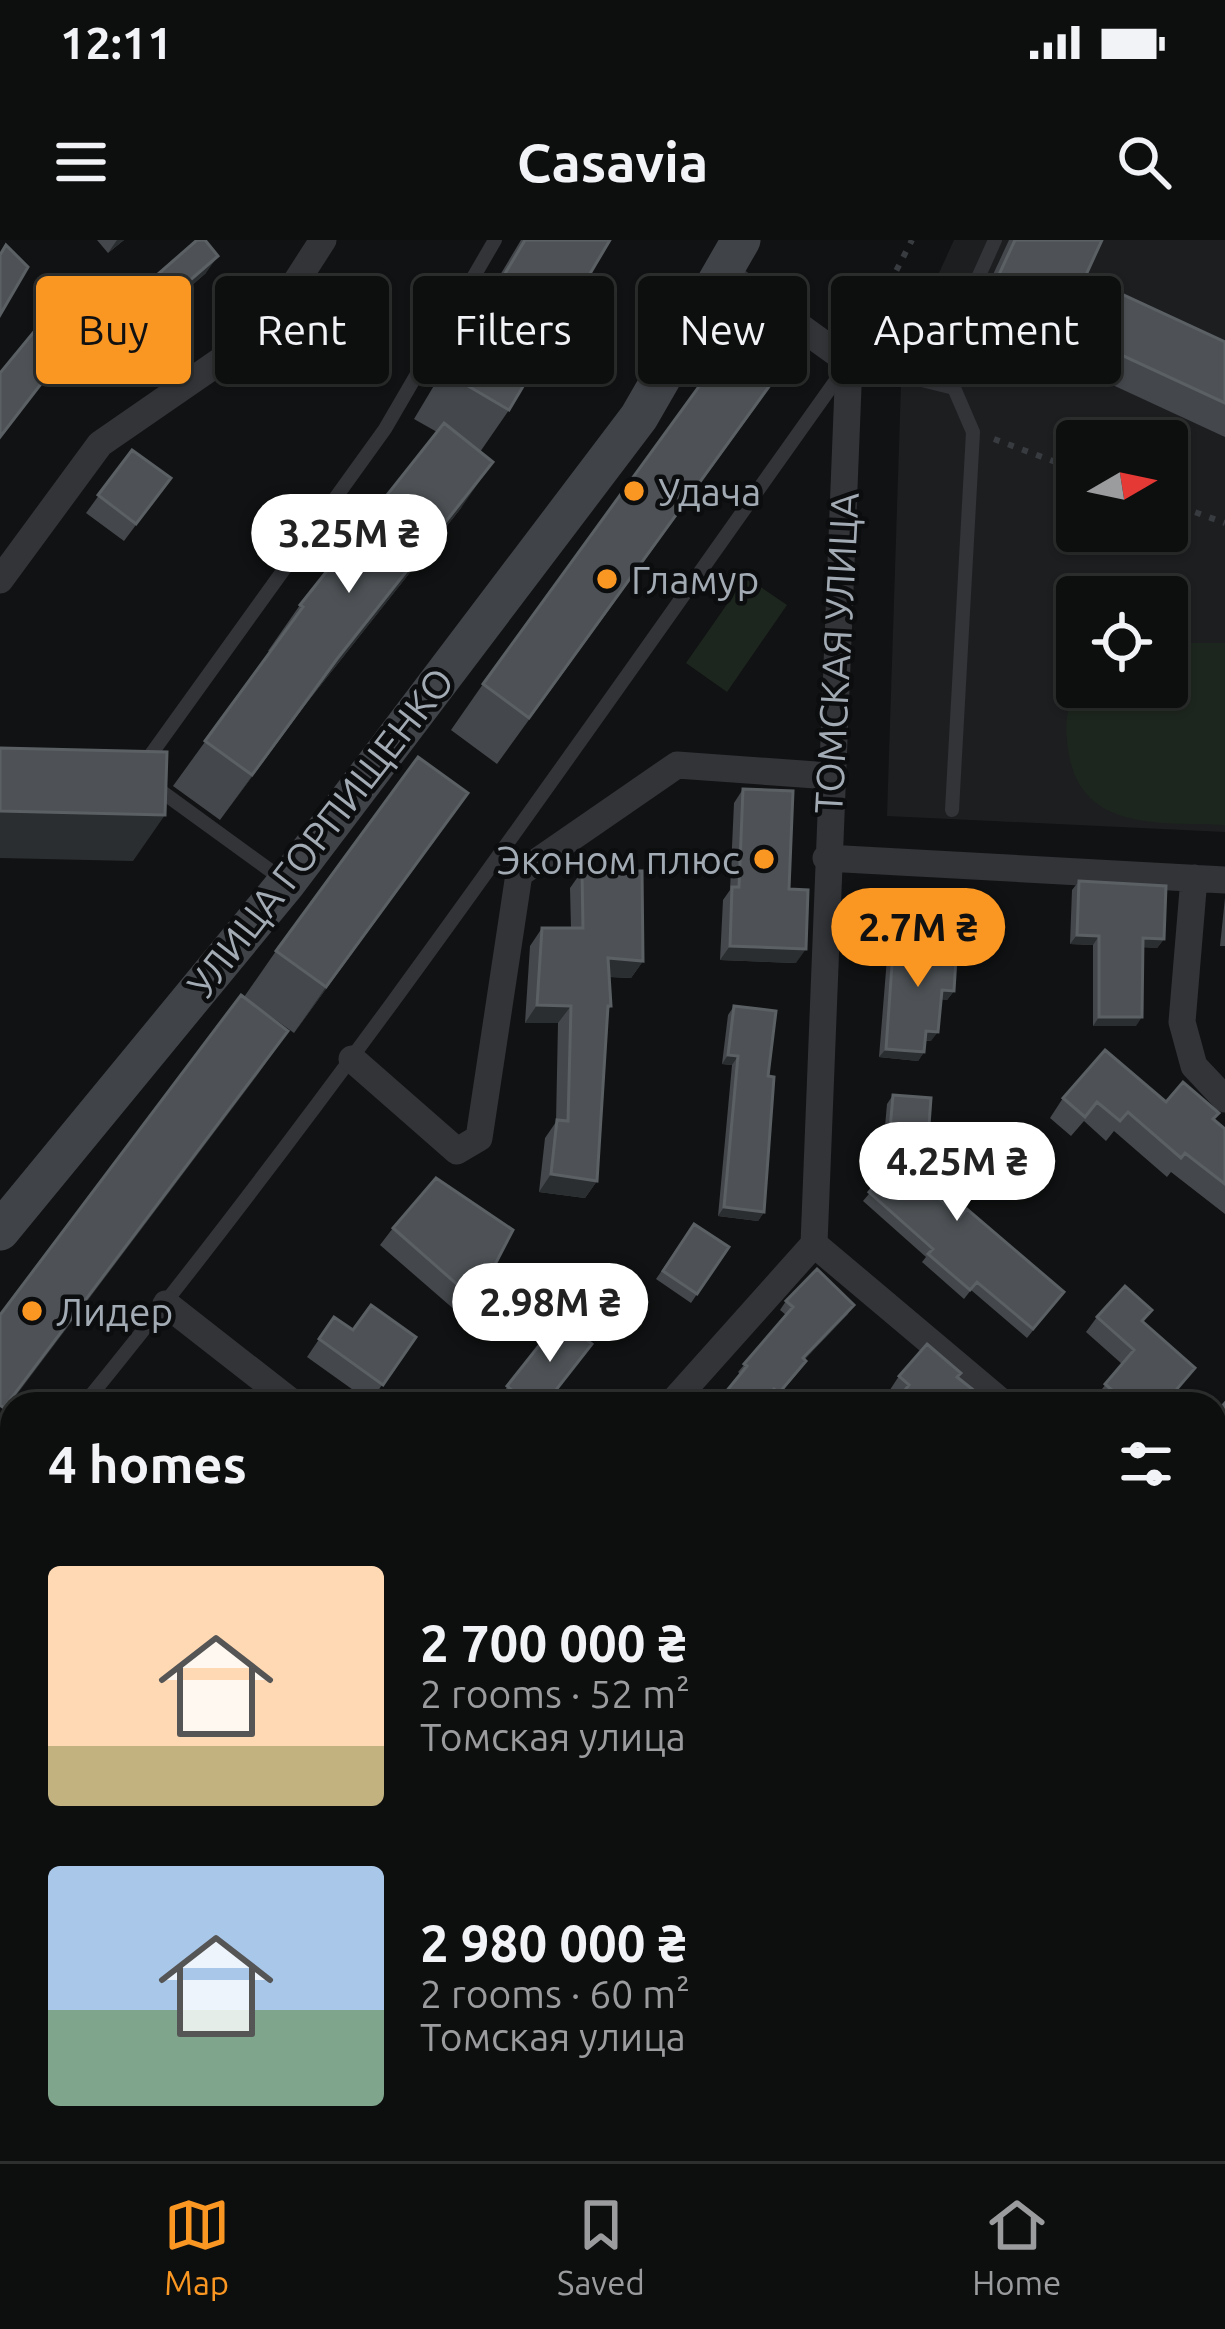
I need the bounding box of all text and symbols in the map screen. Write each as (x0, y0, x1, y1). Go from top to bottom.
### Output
text: 12:11 (60, 17, 173, 68)
icon: menu (48, 129, 114, 195)
icon: search (1111, 129, 1177, 195)
text: Casavia (517, 132, 708, 192)
chip: Buy (36, 276, 191, 384)
chip: Rent (215, 276, 389, 384)
chip: Filters (413, 276, 614, 384)
chip: New (638, 276, 807, 384)
chip: Apartment (831, 276, 1121, 384)
north arrow (1056, 420, 1188, 552)
map controls (1056, 420, 1188, 708)
place label: Удача (658, 470, 761, 513)
marker: Удача (621, 478, 647, 504)
street label: ТОМСКАЯ УЛИЦА (806, 491, 866, 815)
pin: 3.25M ₴ (238, 494, 460, 596)
text: 3.25M ₴ (278, 511, 420, 554)
place label: Гламур (631, 558, 759, 601)
marker: Гламур (594, 566, 620, 592)
button: locate (1056, 576, 1188, 708)
street label: УЛИЦА ГОРПИЩЕНКО (178, 659, 462, 1005)
place label: Эконом плюс (497, 838, 740, 881)
marker: Эконом плюс (751, 846, 777, 872)
pin: 2.7M ₴ (820, 888, 1016, 990)
text: 2.7M ₴ (858, 905, 978, 948)
pin: 4.25M ₴ (846, 1122, 1068, 1224)
text: 4.25M ₴ (886, 1139, 1028, 1182)
pin: 2.98M ₴ (439, 1263, 661, 1365)
text: 2.98M ₴ (479, 1280, 621, 1323)
place label: Лидер (56, 1290, 173, 1333)
marker: Лидер (19, 1298, 45, 1324)
icon: filters (1113, 1431, 1179, 1497)
text: 4 homes (48, 1435, 247, 1493)
icon: home (144, 1614, 288, 1758)
text: 2 700 000 ₴ (420, 1614, 686, 1672)
text: 2 rooms · 52 m² (420, 1672, 690, 1715)
text: Томская улица (420, 1715, 686, 1758)
icon: home (144, 1914, 288, 2058)
text: 2 980 000 ₴ (420, 1914, 686, 1972)
text: 2 rooms · 60 m² (420, 1972, 690, 2015)
text: Томская улица (420, 2015, 686, 2058)
tab: Map (164, 2192, 230, 2301)
tab: Saved (557, 2192, 645, 2301)
tab: Home (972, 2192, 1061, 2301)

